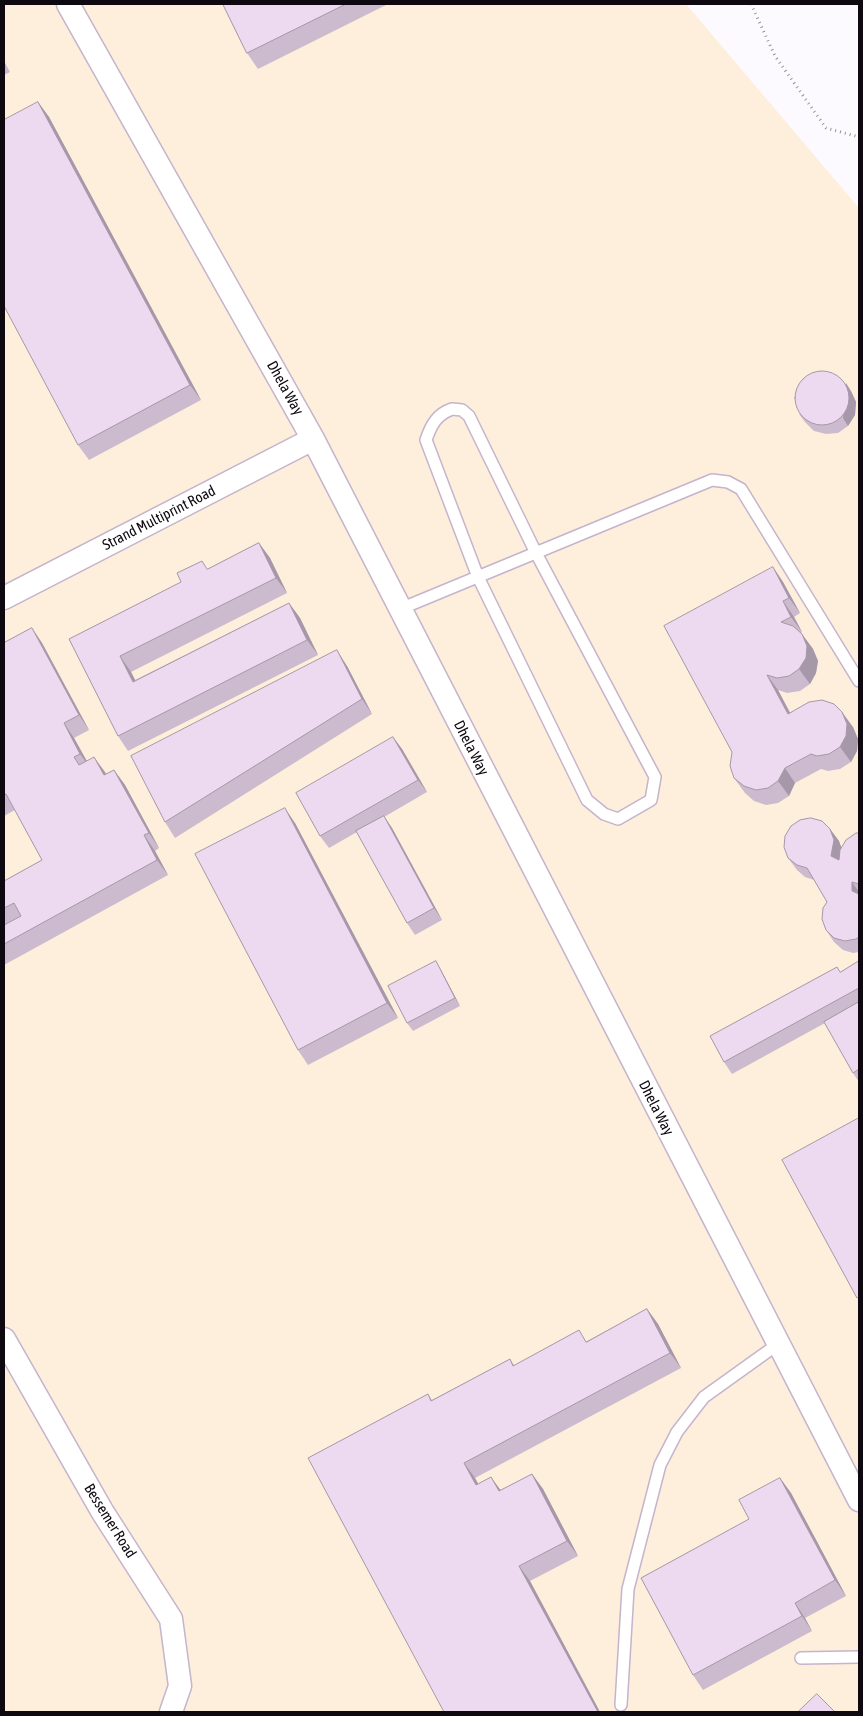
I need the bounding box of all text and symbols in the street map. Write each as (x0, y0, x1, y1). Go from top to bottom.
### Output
street label: Dhela Way (263, 358, 307, 418)
street label: Strand Multiprint Road (99, 482, 219, 554)
street label: Dhela Way (450, 718, 492, 778)
street label: Dhela Way (635, 1078, 677, 1138)
street label: Bessemer Road (80, 1481, 140, 1561)

